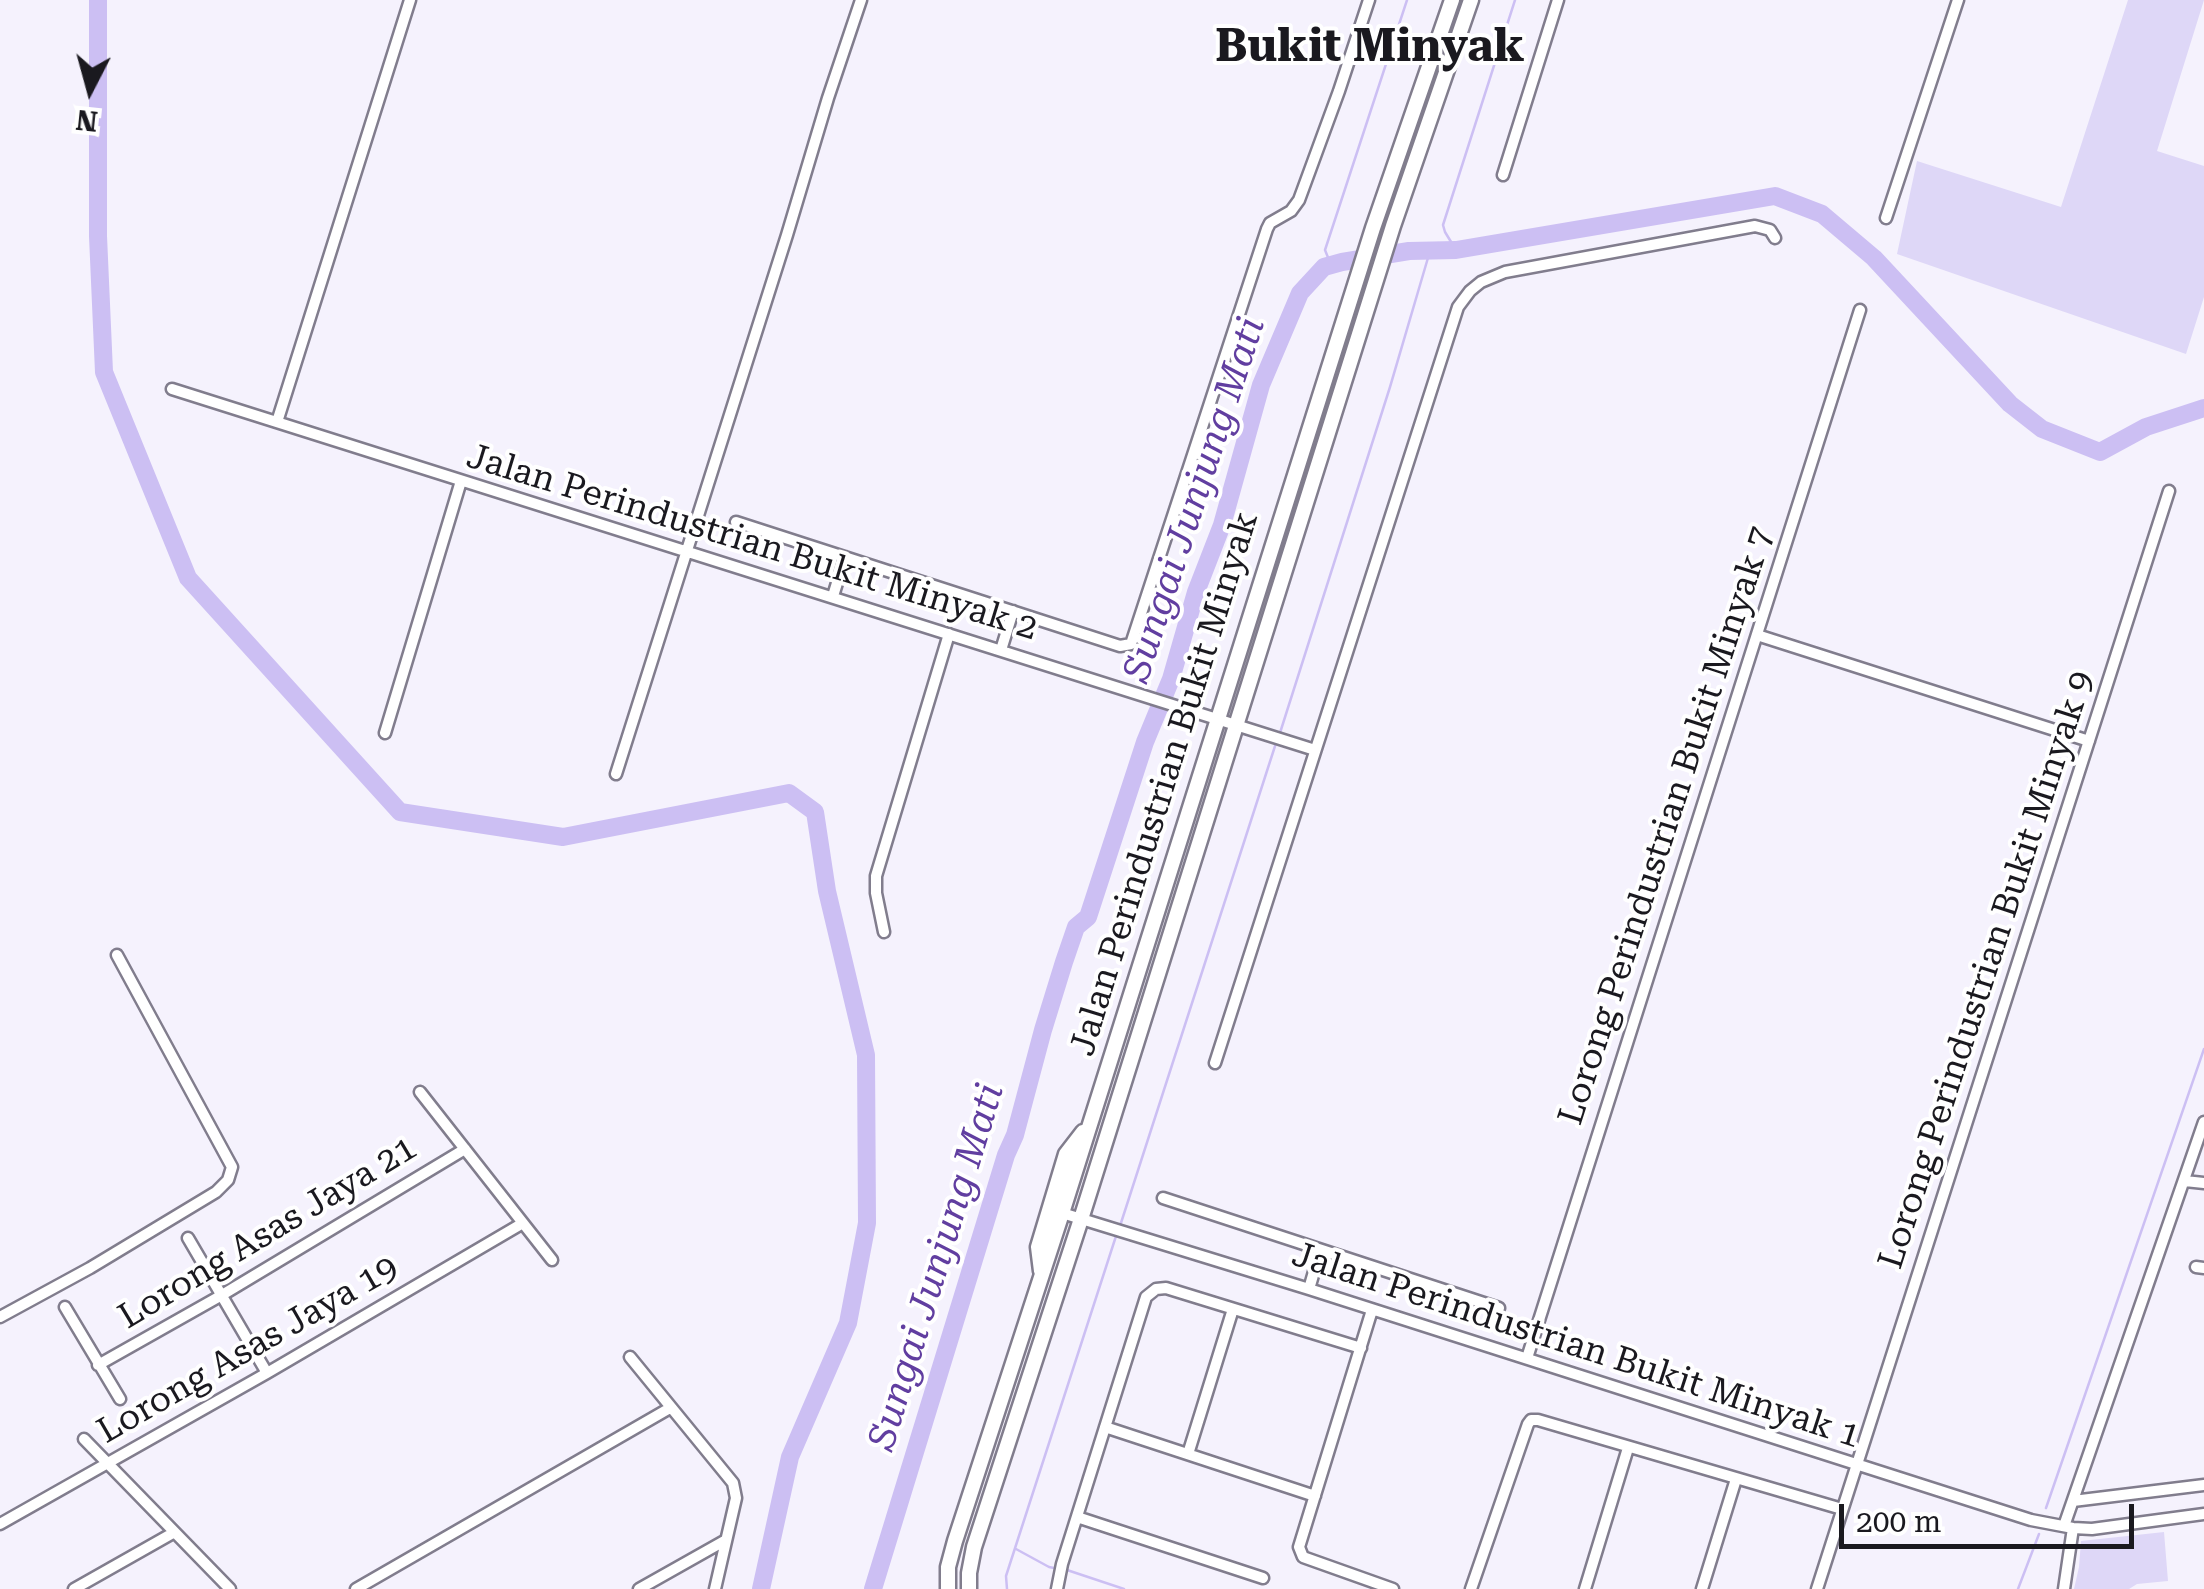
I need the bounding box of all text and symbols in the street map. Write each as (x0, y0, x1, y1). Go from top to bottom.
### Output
district label: Bukit Minyak (1215, 21, 1525, 75)
north arrow (40, 40, 140, 140)
text: N (74, 103, 99, 138)
water label: Sungai Junjung Mati (1115, 312, 1275, 688)
street label: Jalan Perindustrian Bukit Minyak 2 (462, 436, 1042, 650)
street label: Jalan Perindustrian Bukit Minyak (1062, 507, 1268, 1061)
street label: Lorong Perindustrian Bukit Minyak 7 (1550, 522, 1784, 1130)
street label: Lorong Perindustrian Bukit Minyak 9 (1870, 666, 2104, 1274)
water label: Sungai Junjung Mati (860, 1078, 1014, 1456)
street label: Lorong Asas Jaya 21 (112, 1127, 424, 1339)
street label: Jalan Perindustrian Bukit Minyak 1 (1287, 1234, 1865, 1458)
street label: Lorong Asas Jaya 19 (90, 1247, 406, 1453)
scale bar (1844, 1484, 2139, 1546)
text: 200 m (1856, 1504, 1941, 1539)

